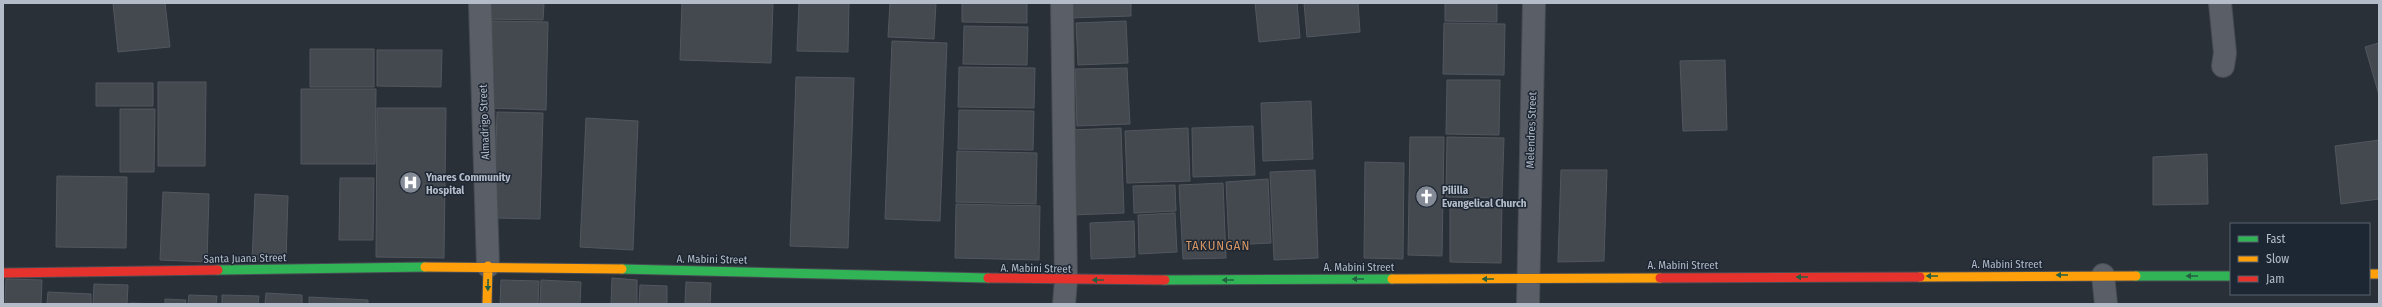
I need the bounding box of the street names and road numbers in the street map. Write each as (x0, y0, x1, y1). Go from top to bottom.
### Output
street label: Almadrigo Street (477, 84, 492, 160)
street label: Melendres Street (1524, 91, 1539, 168)
street label: Santa Juana Street (203, 251, 287, 266)
street label: A. Mabini Street (676, 252, 748, 267)
street label: A. Mabini Street (1972, 258, 2043, 271)
street label: A. Mabini Street (1648, 259, 1719, 272)
street label: A. Mabini Street (1000, 261, 1072, 276)
street label: A. Mabini Street (1324, 261, 1395, 274)

